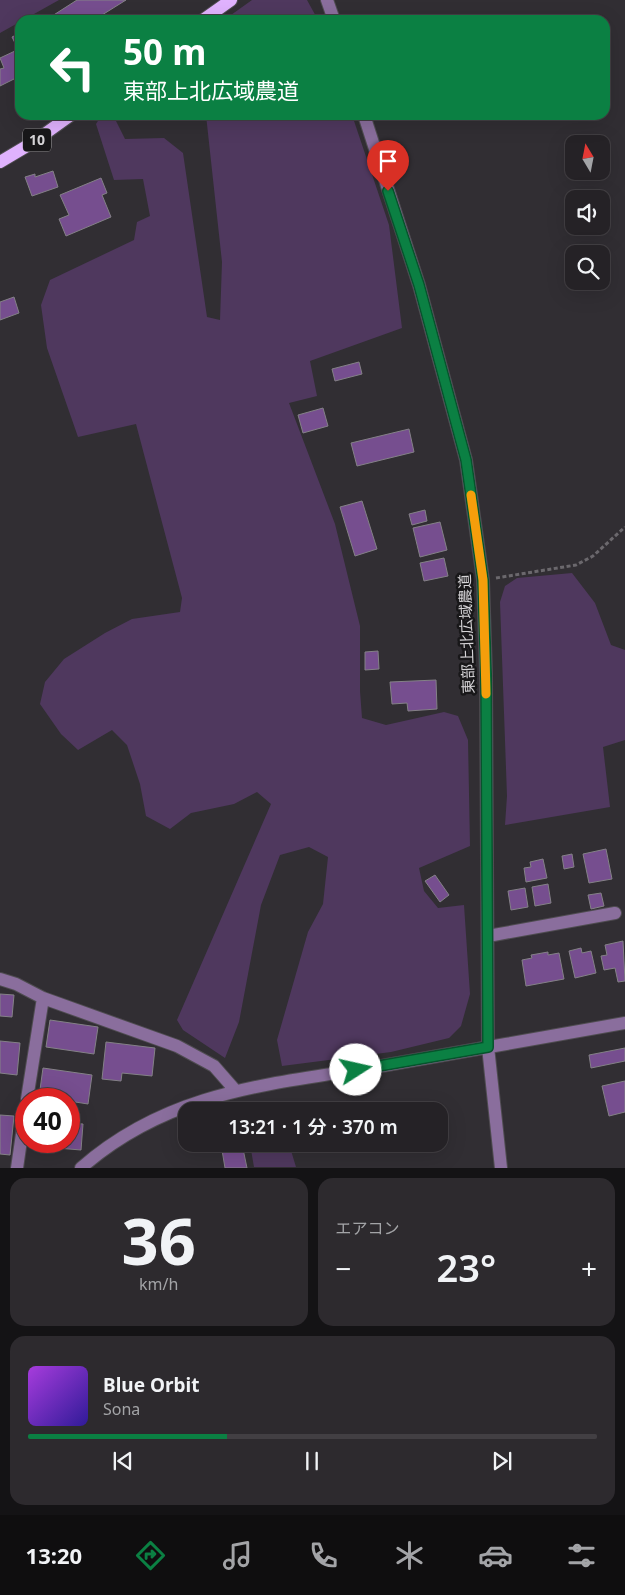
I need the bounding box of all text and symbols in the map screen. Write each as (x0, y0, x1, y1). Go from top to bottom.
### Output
text: 50 m (123, 28, 206, 75)
icon: left (40, 35, 105, 100)
text: 東部上北広域農道 (123, 75, 299, 105)
road number: 10 (23, 128, 51, 152)
north arrow (565, 135, 610, 180)
map controls (565, 135, 610, 290)
pin (367, 140, 409, 191)
icon: arrive (374, 147, 402, 175)
button: sound (565, 190, 610, 235)
button: search (565, 245, 610, 290)
street label: 東部上北広域農道 (454, 574, 478, 694)
position arrow (329, 1043, 381, 1095)
speed limit sign: 40 (15, 1088, 80, 1153)
text: 13:21 · 1 分 · 370 m (228, 1114, 398, 1140)
text: 36 (122, 1196, 196, 1284)
text: エアコン (336, 1217, 400, 1239)
text: 23° (436, 1241, 496, 1293)
text: − (336, 1249, 352, 1287)
text: + (581, 1249, 597, 1287)
text: km/h (139, 1273, 178, 1295)
text: Blue Orbit (103, 1372, 199, 1398)
text: Sona (103, 1398, 140, 1420)
icon: previous (109, 1447, 137, 1475)
icon: pause (298, 1447, 326, 1475)
icon: next (488, 1447, 516, 1475)
icon: directions (133, 1538, 168, 1573)
icon: music (220, 1538, 255, 1573)
icon: phone (306, 1538, 341, 1573)
icon: climate (392, 1538, 427, 1573)
icon: car (478, 1538, 513, 1573)
icon: filters (564, 1538, 599, 1573)
text: 13:20 (26, 1540, 82, 1570)

